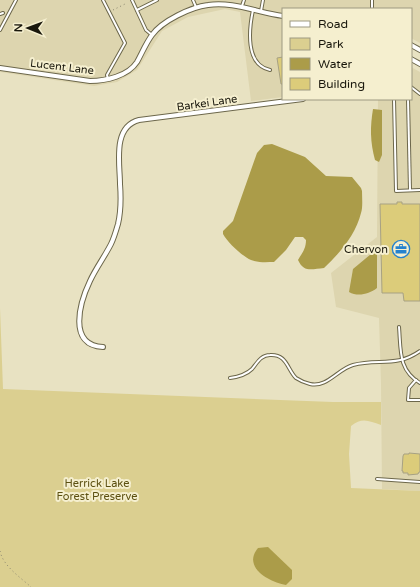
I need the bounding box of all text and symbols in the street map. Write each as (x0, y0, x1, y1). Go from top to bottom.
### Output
north arrow (8, 8, 48, 48)
legend (282, 8, 412, 100)
text: Road (318, 17, 348, 31)
text: N (12, 23, 25, 32)
text: Park (318, 37, 344, 51)
street label: Lucent Lane (29, 57, 95, 77)
text: Water (318, 57, 353, 71)
text: Building (318, 77, 365, 91)
street label: Barkei Lane (176, 92, 238, 114)
office icon: Chervon (391, 239, 411, 259)
place label: Chervon (344, 243, 388, 256)
park label: Herrick Lake Forest Preserve (57, 477, 137, 503)

